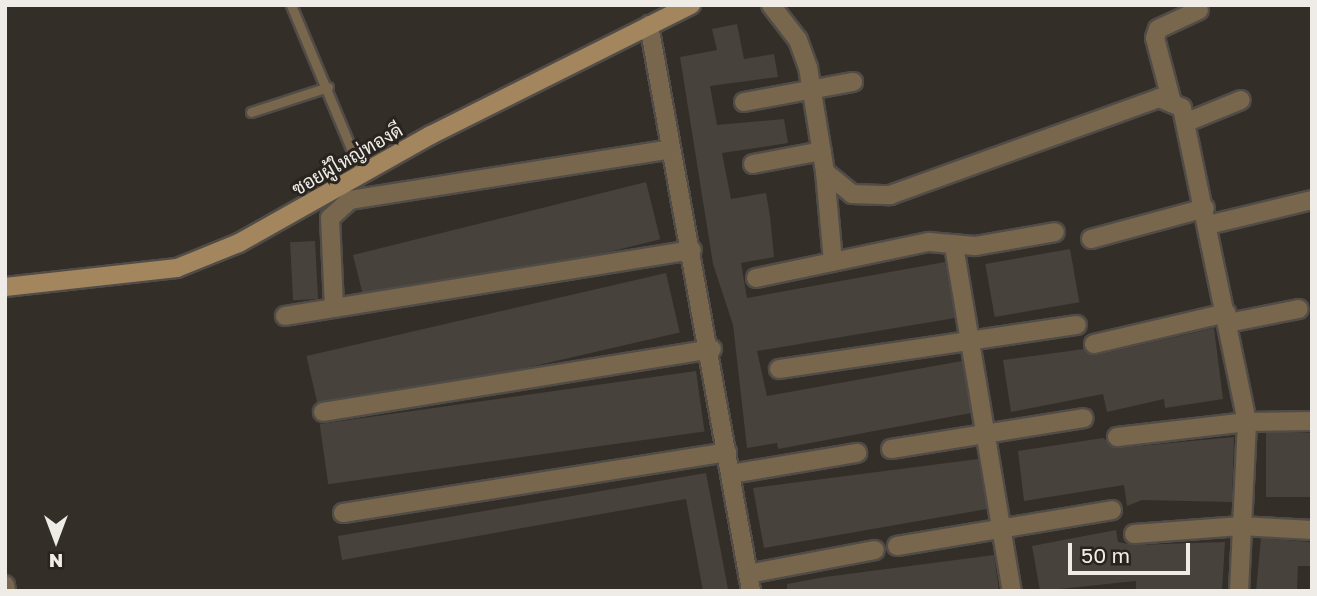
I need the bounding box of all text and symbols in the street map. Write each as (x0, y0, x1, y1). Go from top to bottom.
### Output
street label: ซอยผู้ใหญ่ทองดี (288, 118, 406, 200)
north arrow (21, 505, 91, 575)
scale bar (1072, 530, 1194, 574)
text: 50 m (1081, 542, 1130, 568)
text: N (49, 550, 63, 573)

